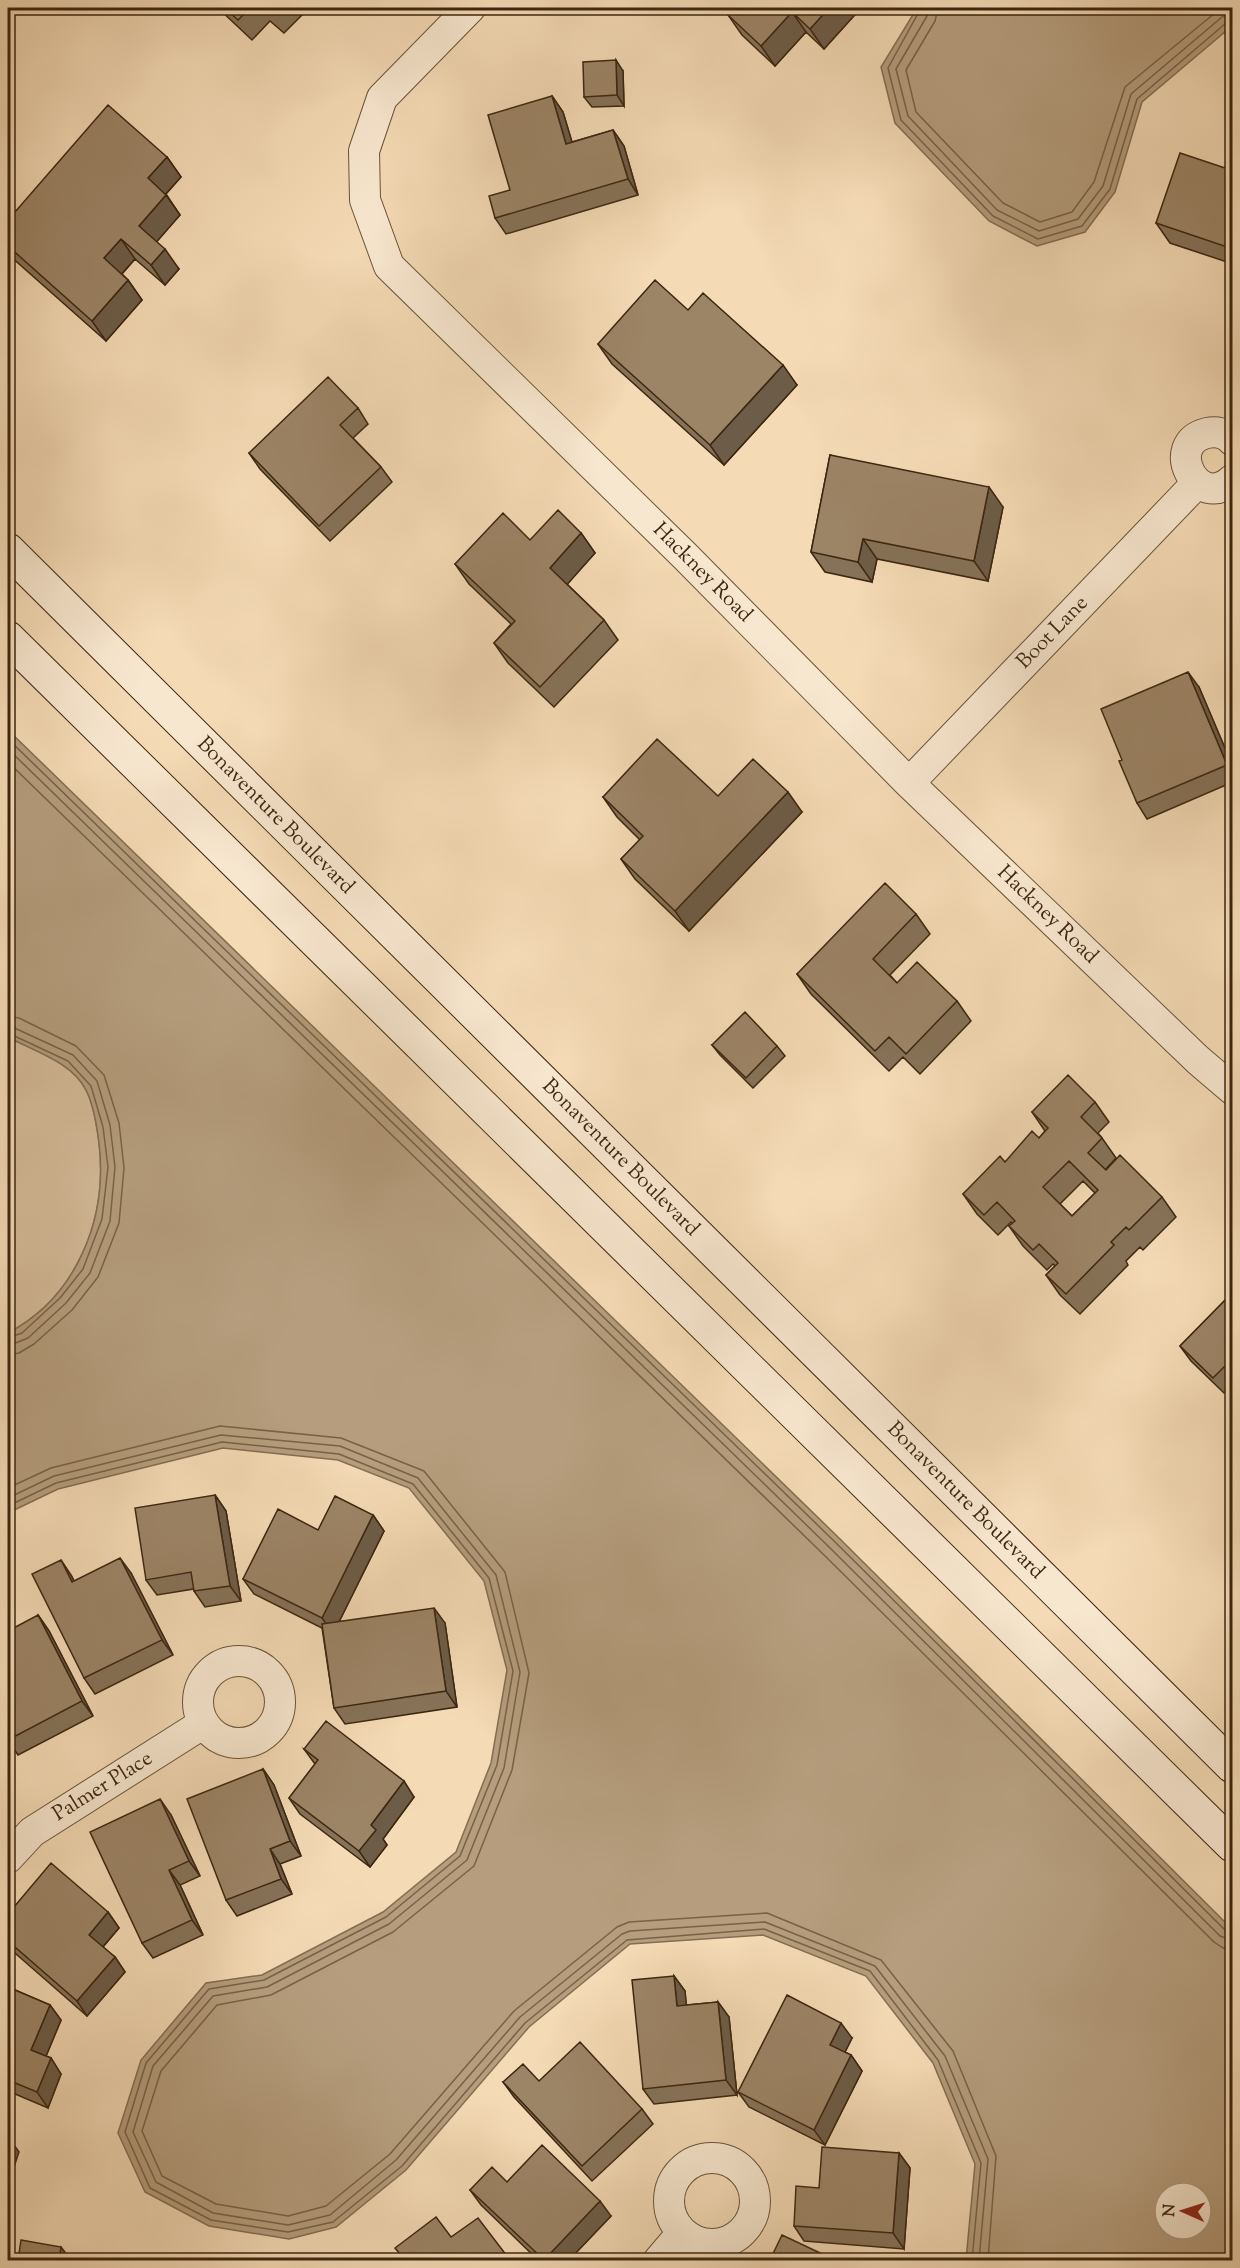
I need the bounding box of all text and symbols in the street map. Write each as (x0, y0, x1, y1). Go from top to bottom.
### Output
street label: Hackney Road (645, 516, 759, 630)
street label: Boot Lane (1010, 589, 1096, 677)
street label: Bonaventure Boulevard (189, 730, 361, 902)
street label: Hackney Road (990, 859, 1105, 971)
street label: Bonaventure Boulevard (534, 1072, 706, 1244)
street label: Bonaventure Boulevard (879, 1415, 1051, 1587)
street label: Palmer Place (47, 1744, 159, 1830)
north arrow (1153, 2181, 1213, 2241)
text: N (1159, 2203, 1182, 2217)

